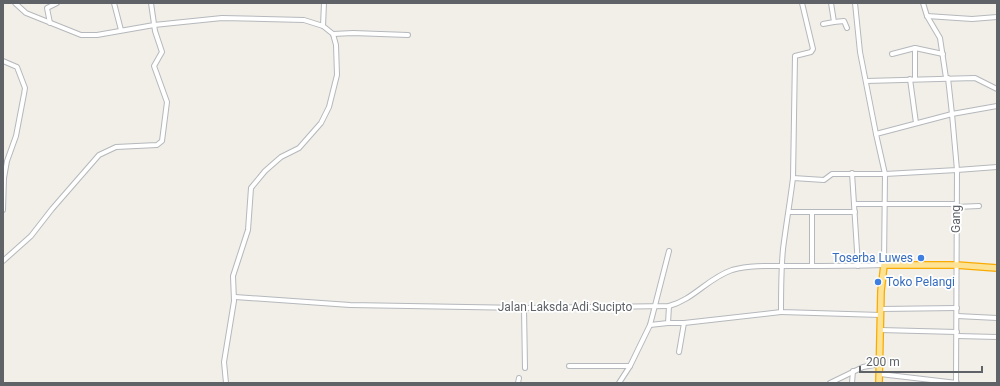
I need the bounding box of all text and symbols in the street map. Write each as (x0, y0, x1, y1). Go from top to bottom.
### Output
street label: Gang (949, 205, 963, 233)
place label: Toserba Luwes (832, 251, 913, 265)
marker: Toserba Luwes (916, 253, 926, 263)
place label: Toko Pelangi (886, 275, 955, 289)
marker: Toko Pelangi (873, 277, 883, 287)
street label: Jalan Laksda Adi Sucipto (498, 300, 632, 314)
scale bar (860, 348, 982, 374)
text: 200 m (866, 355, 900, 369)

